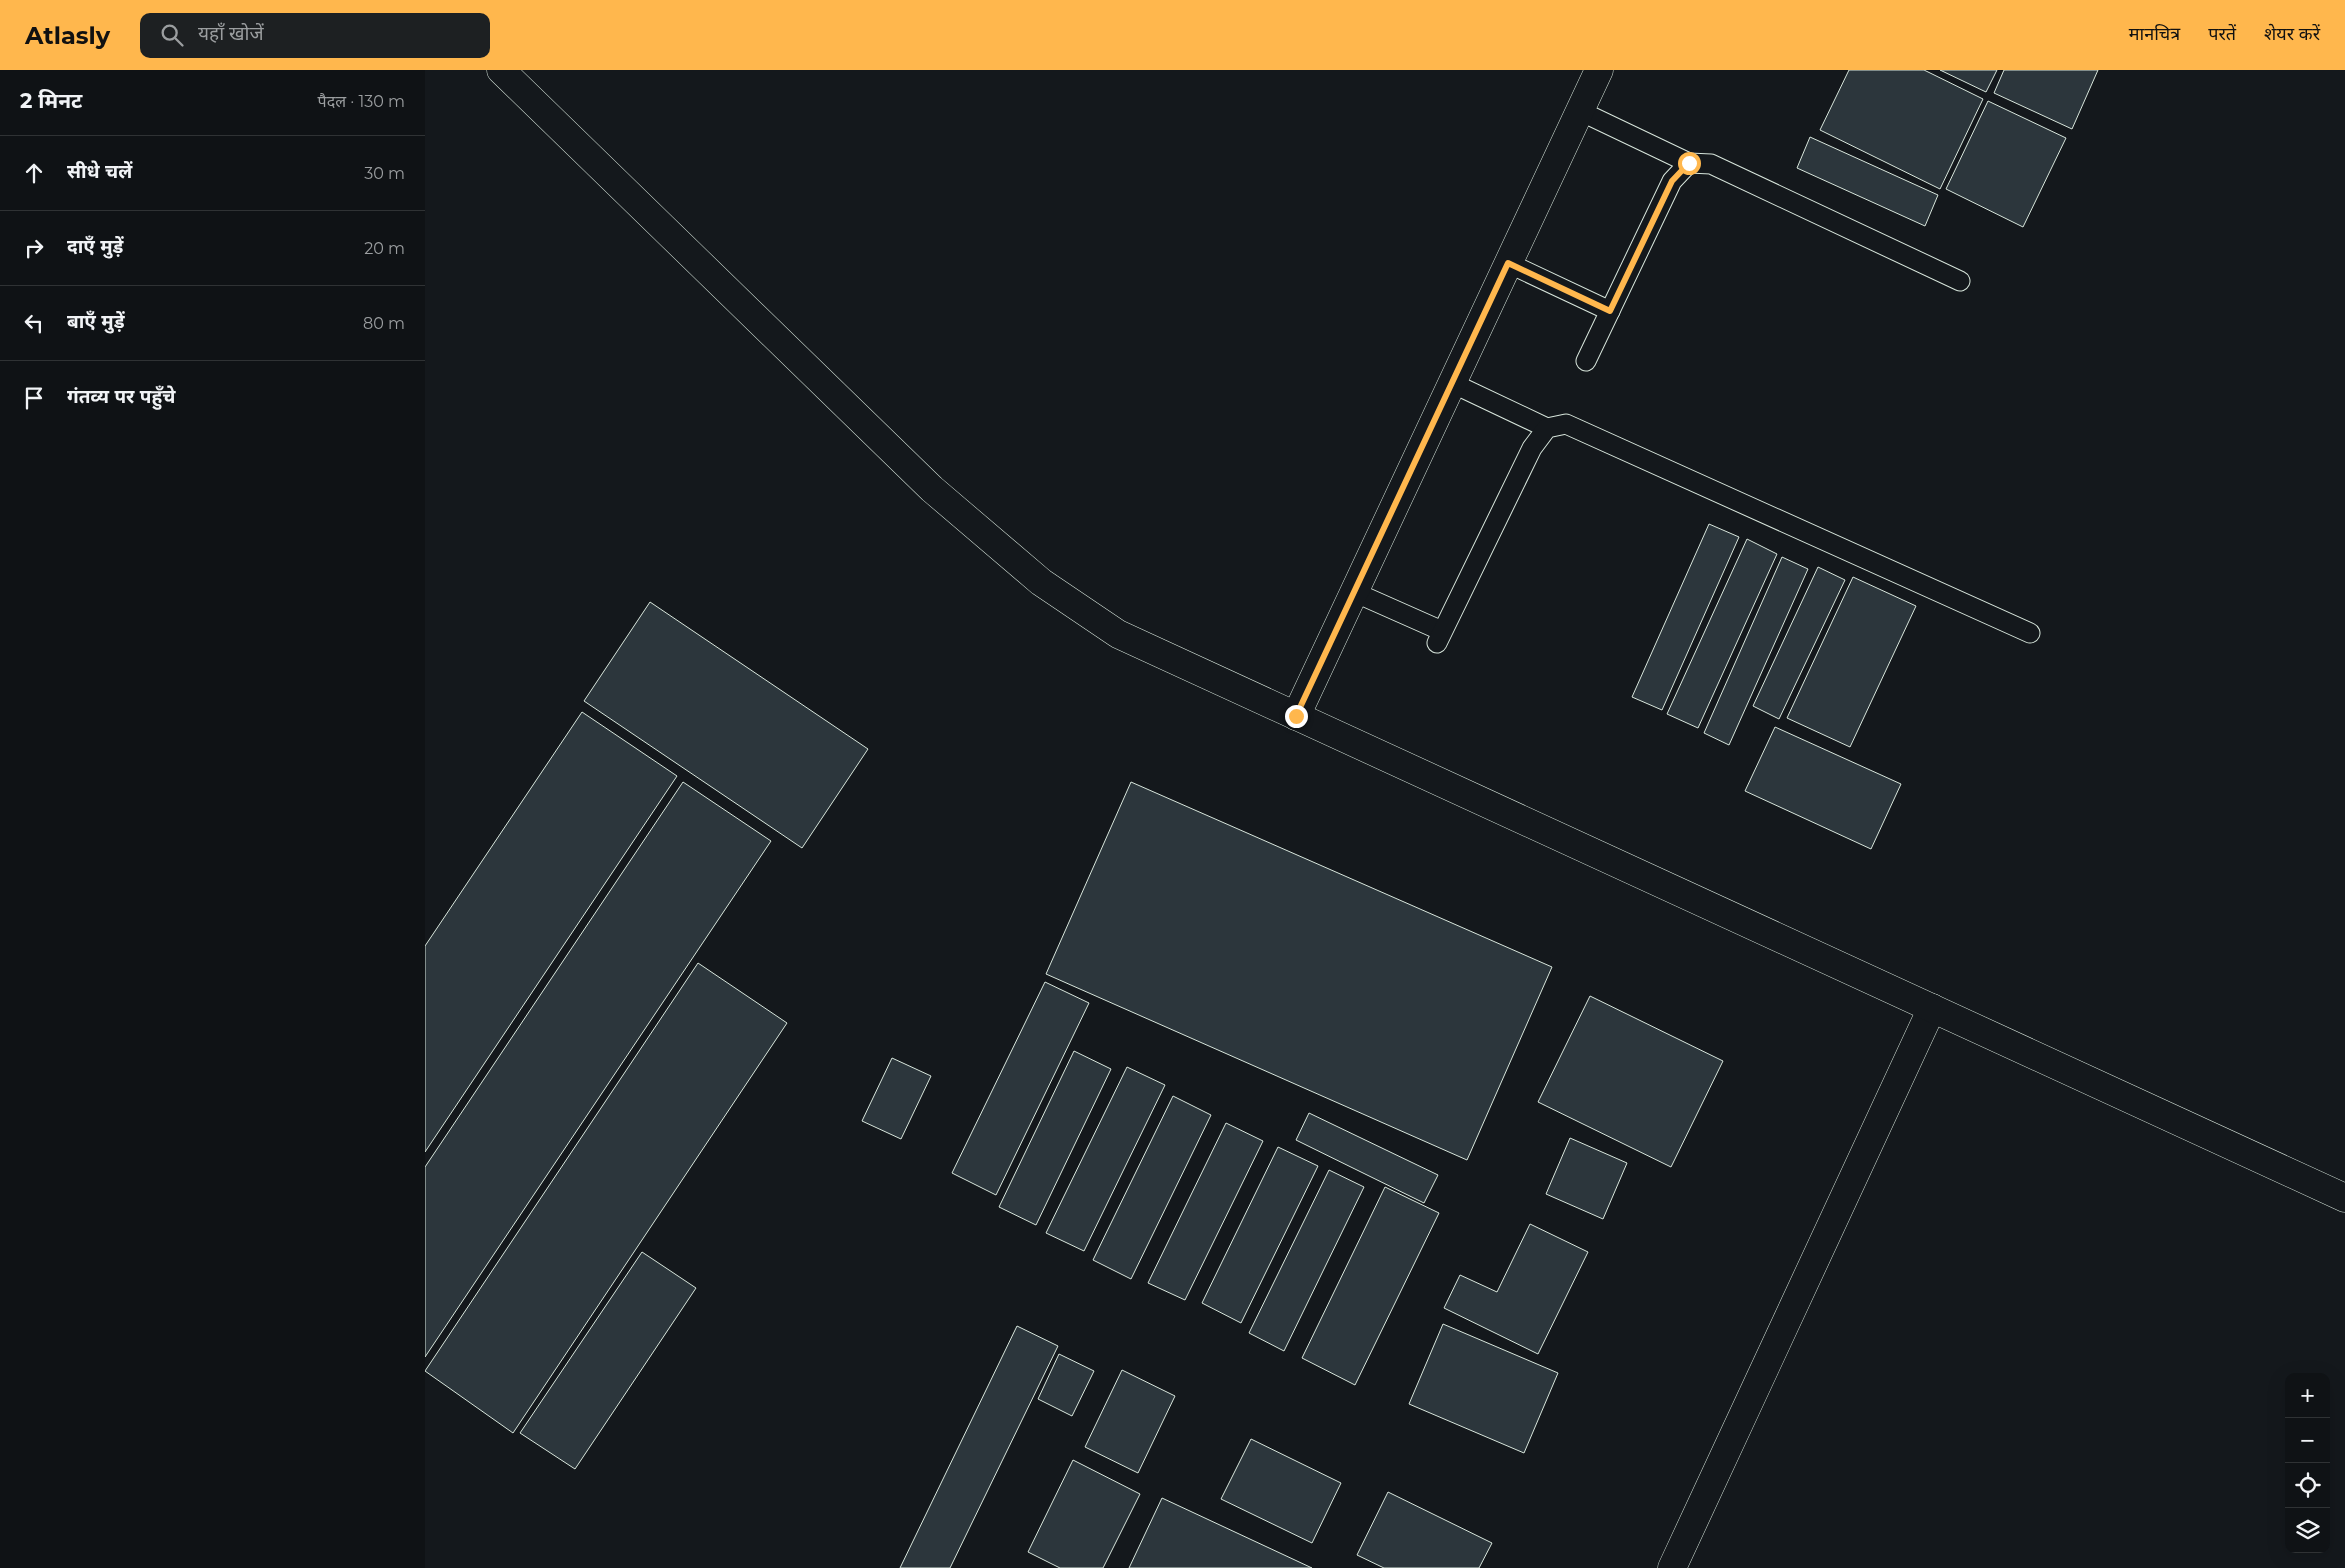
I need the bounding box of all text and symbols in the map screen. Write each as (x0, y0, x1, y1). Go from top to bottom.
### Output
search box (140, 13, 490, 58)
text: Atlasly (25, 21, 110, 50)
icon: search (158, 21, 186, 49)
text: यहाँ खोजें (198, 22, 264, 45)
text: मानचित्र (2129, 23, 2180, 45)
text: परतें (2208, 23, 2236, 45)
text: शेयर करें (2264, 23, 2320, 45)
text: 2 मिनट (20, 88, 82, 113)
text: पैदल · 130 m (318, 92, 405, 111)
route start (1678, 152, 1701, 175)
icon: ahead (20, 159, 48, 187)
text: सीधे चलें (67, 160, 132, 183)
text: 30 m (364, 164, 405, 183)
icon: right (20, 234, 48, 262)
text: दाएँ मुड़ें (67, 235, 123, 258)
text: 20 m (364, 239, 405, 258)
icon: left (20, 309, 48, 337)
text: बाएँ मुड़ें (67, 310, 124, 333)
text: 80 m (363, 314, 405, 333)
icon: arrive (20, 384, 48, 412)
text: गंतव्य पर पहुँचे (67, 385, 175, 408)
route end (1285, 705, 1308, 728)
map controls (2285, 1373, 2330, 1553)
button: + (2285, 1373, 2330, 1418)
button: − (2285, 1418, 2330, 1463)
button: locate (2285, 1463, 2330, 1508)
button: layers (2285, 1508, 2330, 1553)

